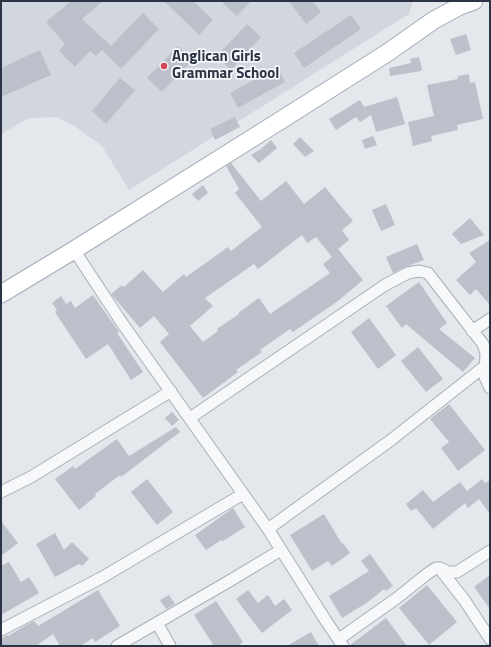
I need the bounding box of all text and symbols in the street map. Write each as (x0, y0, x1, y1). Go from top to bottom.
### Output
place label: Anglican Girls Grammar School (172, 48, 279, 83)
marker: Anglican Girls Grammar School (159, 61, 169, 71)

